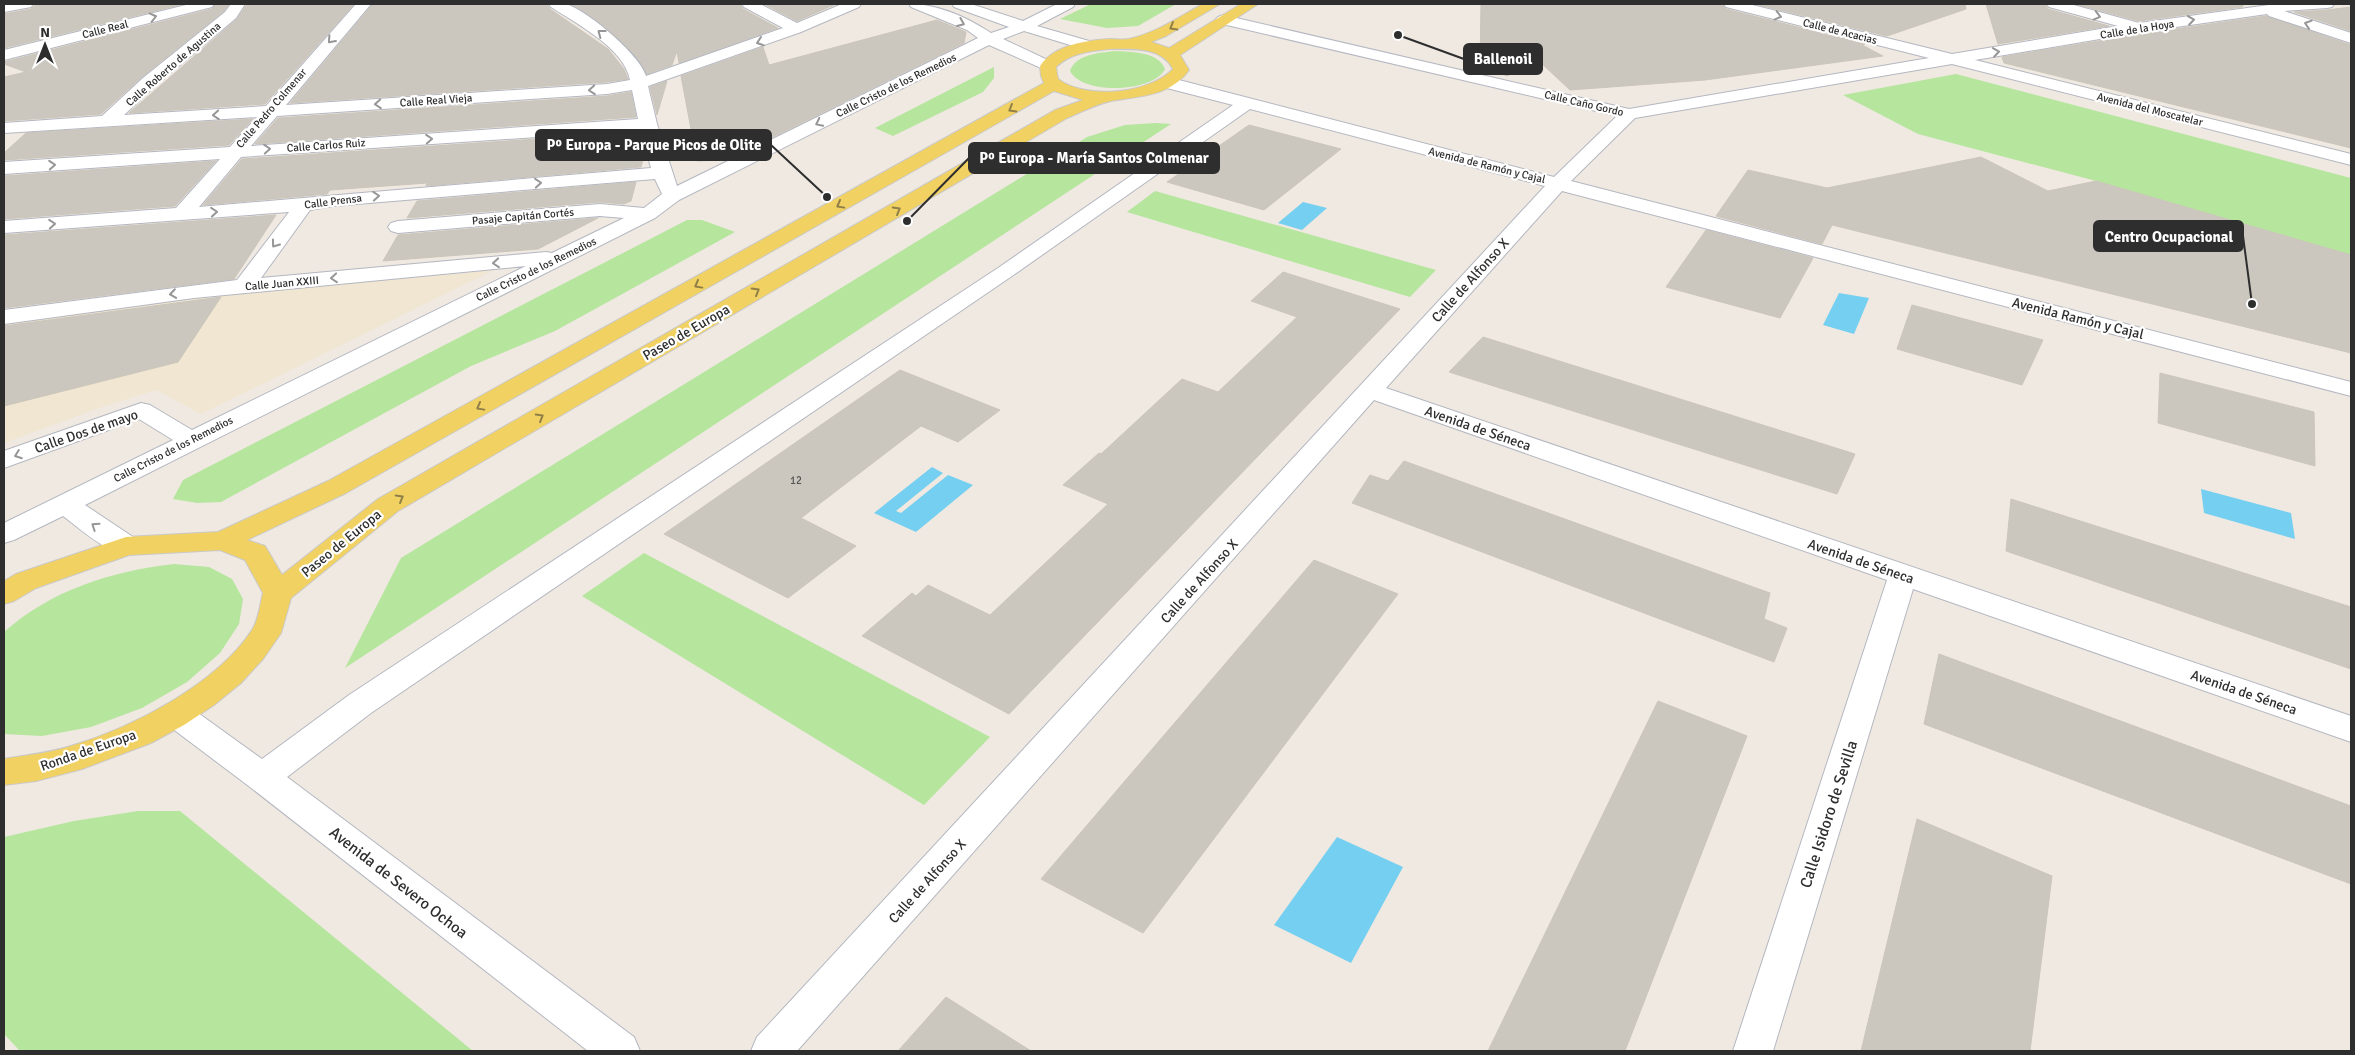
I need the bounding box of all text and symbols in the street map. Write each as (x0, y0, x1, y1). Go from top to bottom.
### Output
one-way arrow (1774, 10, 1783, 21)
one-way arrow (2093, 10, 2101, 20)
one-way arrow (148, 13, 156, 23)
one-way arrow (2188, 15, 2196, 26)
one-way arrow (956, 16, 965, 27)
street label: Calle de Acacias (1801, 16, 1879, 47)
street label: Calle Real (81, 17, 130, 41)
street label: Calle de la Hoya (2099, 17, 2175, 42)
street label: Calle Roberto de Agustina (123, 19, 224, 109)
north arrow (20, 20, 70, 70)
one-way arrow (1169, 20, 1178, 30)
one-way arrow (2304, 20, 2312, 30)
text: N (40, 24, 50, 41)
one-way arrow (598, 30, 607, 38)
one-way arrow (328, 35, 337, 44)
one-way arrow (756, 36, 765, 46)
callout: Ballenoil (1464, 44, 1542, 74)
one-way arrow (1993, 47, 2001, 58)
text: Ballenoil (1474, 50, 1533, 68)
street label: Calle Cristo de los Remedios (834, 51, 959, 120)
street label: Calle Pedro Colmenar (233, 66, 309, 151)
one-way arrow (588, 84, 596, 95)
street label: Calle Caño Gordo (1543, 88, 1625, 119)
street label: Avenida del Moscatelar (2095, 90, 2204, 129)
street label: Calle Real Vieja (399, 91, 473, 110)
one-way arrow (374, 98, 382, 109)
one-way arrow (1009, 103, 1018, 113)
one-way arrow (211, 109, 219, 120)
one-way arrow (815, 117, 824, 127)
callout: Pº Europa - Parque Picos de Olite (536, 130, 771, 160)
one-way arrow (425, 133, 433, 144)
street label: Calle Carlos Ruiz (286, 136, 366, 155)
text: Pº Europa - Parque Picos de Olite (547, 136, 761, 154)
callout: Pº Europa - María Santos Colmenar (969, 143, 1219, 173)
one-way arrow (263, 144, 271, 155)
street label: Avenida de Ramón y Cajal (1427, 145, 1547, 186)
text: Pº Europa - María Santos Colmenar (979, 149, 1209, 167)
one-way arrow (49, 159, 57, 170)
one-way arrow (534, 178, 542, 189)
street label: Calle Prensa (303, 191, 363, 211)
one-way arrow (372, 191, 380, 202)
one-way arrow (836, 199, 845, 209)
street label: Pasaje Capitán Cortés (471, 206, 575, 227)
one-way arrow (892, 206, 901, 216)
one-way arrow (211, 207, 219, 218)
one-way arrow (49, 219, 57, 230)
callout: Centro Ocupacional (2094, 221, 2243, 251)
text: Centro Ocupacional (2105, 228, 2233, 246)
street label: Calle Cristo de los Remedios (474, 235, 599, 304)
street label: Calle de Alfonso X (1428, 235, 1513, 326)
one-way arrow (272, 238, 281, 248)
one-way arrow (492, 257, 500, 268)
one-way arrow (330, 272, 338, 283)
street label: Calle Juan XXIII (245, 274, 319, 293)
one-way arrow (695, 279, 704, 289)
one-way arrow (168, 288, 177, 298)
one-way arrow (751, 288, 760, 298)
street label: Avenida Ramón y Cajal (2010, 294, 2146, 343)
street label: Paseo de Europa (640, 301, 733, 364)
one-way arrow (477, 401, 486, 411)
street label: Avenida de Séneca (1422, 402, 1533, 455)
street label: Calle Dos de mayo (32, 406, 140, 457)
one-way arrow (535, 413, 544, 423)
street label: Calle Cristo de los Remedios (111, 414, 235, 485)
one-way arrow (15, 449, 23, 459)
house number: 12 (790, 474, 802, 487)
one-way arrow (394, 495, 403, 505)
street label: Paseo de Europa (298, 506, 385, 581)
one-way arrow (91, 523, 101, 532)
street label: Avenida de Séneca (1805, 535, 1916, 588)
street label: Calle de Alfonso X (1157, 536, 1242, 627)
street label: Avenida de Séneca (2188, 666, 2299, 719)
street label: Ronda de Europa (38, 726, 138, 775)
street label: Calle Isidoro de Sevilla (1796, 738, 1862, 891)
street label: Avenida de Severo Ochoa (325, 823, 472, 943)
street label: Calle de Alfonso X (885, 836, 970, 927)

